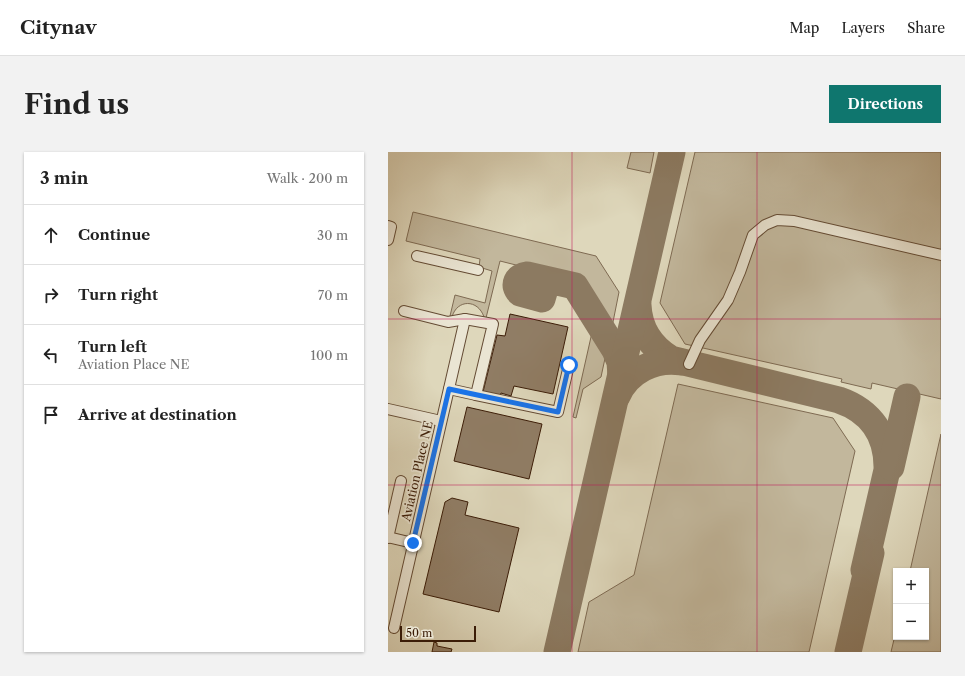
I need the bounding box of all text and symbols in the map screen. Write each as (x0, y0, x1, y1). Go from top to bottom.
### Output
text: Citynav (20, 16, 97, 39)
text: Map (789, 19, 819, 37)
text: Layers (841, 19, 885, 37)
text: Share (907, 19, 945, 37)
button: Directions (829, 85, 941, 123)
text: Find us (24, 87, 129, 121)
text: 3 min (40, 168, 89, 188)
text: Walk · 200 m (267, 170, 348, 186)
icon: ahead (40, 224, 62, 246)
text: Continue (78, 225, 150, 244)
text: 30 m (317, 227, 348, 243)
icon: right (40, 284, 62, 306)
text: Turn right (78, 285, 158, 304)
text: 70 m (318, 287, 348, 303)
text: Turn left (78, 337, 147, 356)
icon: left (40, 344, 62, 366)
text: 100 m (310, 347, 348, 363)
text: Aviation Place NE (78, 356, 189, 372)
route start (560, 356, 578, 374)
icon: arrive (40, 404, 62, 426)
text: Arrive at destination (78, 405, 237, 424)
street label: Aviation Place NE (398, 419, 436, 524)
route end (404, 534, 422, 552)
map controls (893, 568, 929, 640)
button: + (893, 568, 929, 604)
button: − (893, 604, 929, 640)
scale bar (400, 624, 476, 643)
text: 50 m (406, 626, 432, 640)

